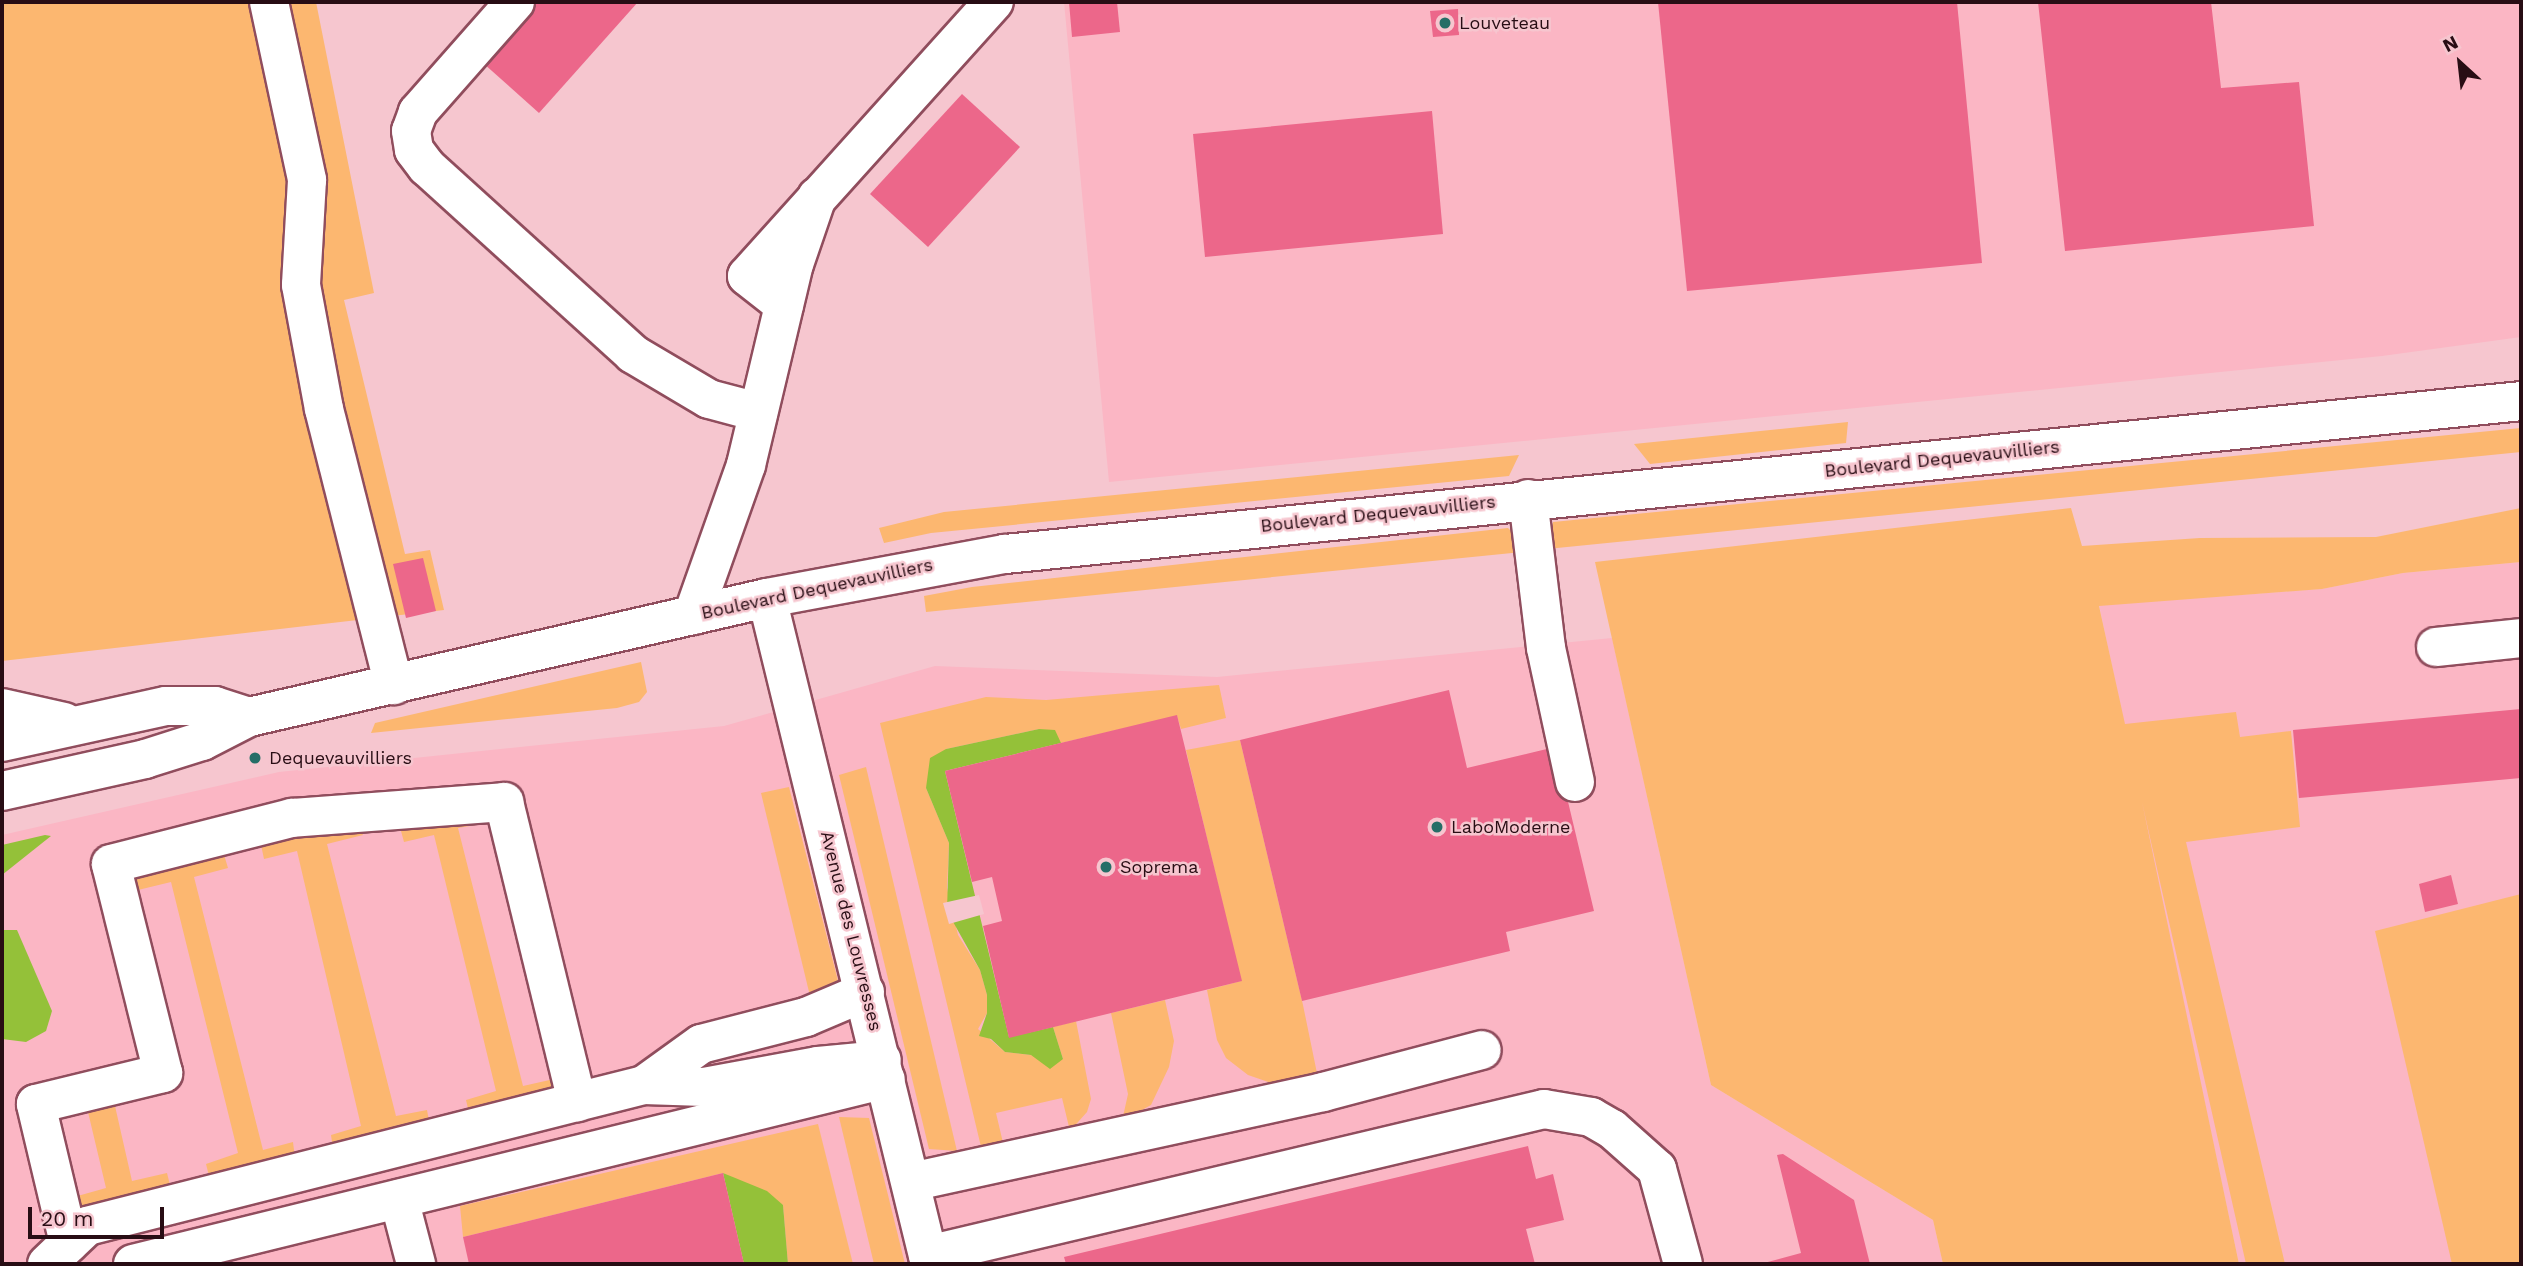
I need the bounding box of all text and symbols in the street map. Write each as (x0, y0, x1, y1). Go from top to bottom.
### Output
place label: Louveteau (1459, 12, 1550, 34)
marker: Louveteau (1437, 15, 1453, 31)
north arrow (2425, 28, 2495, 98)
text: N (2439, 30, 2462, 57)
street label: Boulevard Dequevauvilliers (1823, 436, 2061, 482)
street label: Boulevard Dequevauvilliers (1259, 491, 1497, 537)
street label: Boulevard Dequevauvilliers (699, 554, 935, 624)
place label: Dequevauvilliers (269, 747, 412, 769)
marker: Dequevauvilliers (247, 750, 263, 766)
place label: LaboModerne (1451, 816, 1570, 838)
marker: LaboModerne (1429, 819, 1445, 835)
street label: Avenue des Louvresses (816, 829, 886, 1033)
place label: Soprema (1120, 856, 1198, 878)
marker: Soprema (1098, 859, 1114, 875)
scale bar (32, 1192, 168, 1236)
text: 20 m (41, 1206, 93, 1231)

